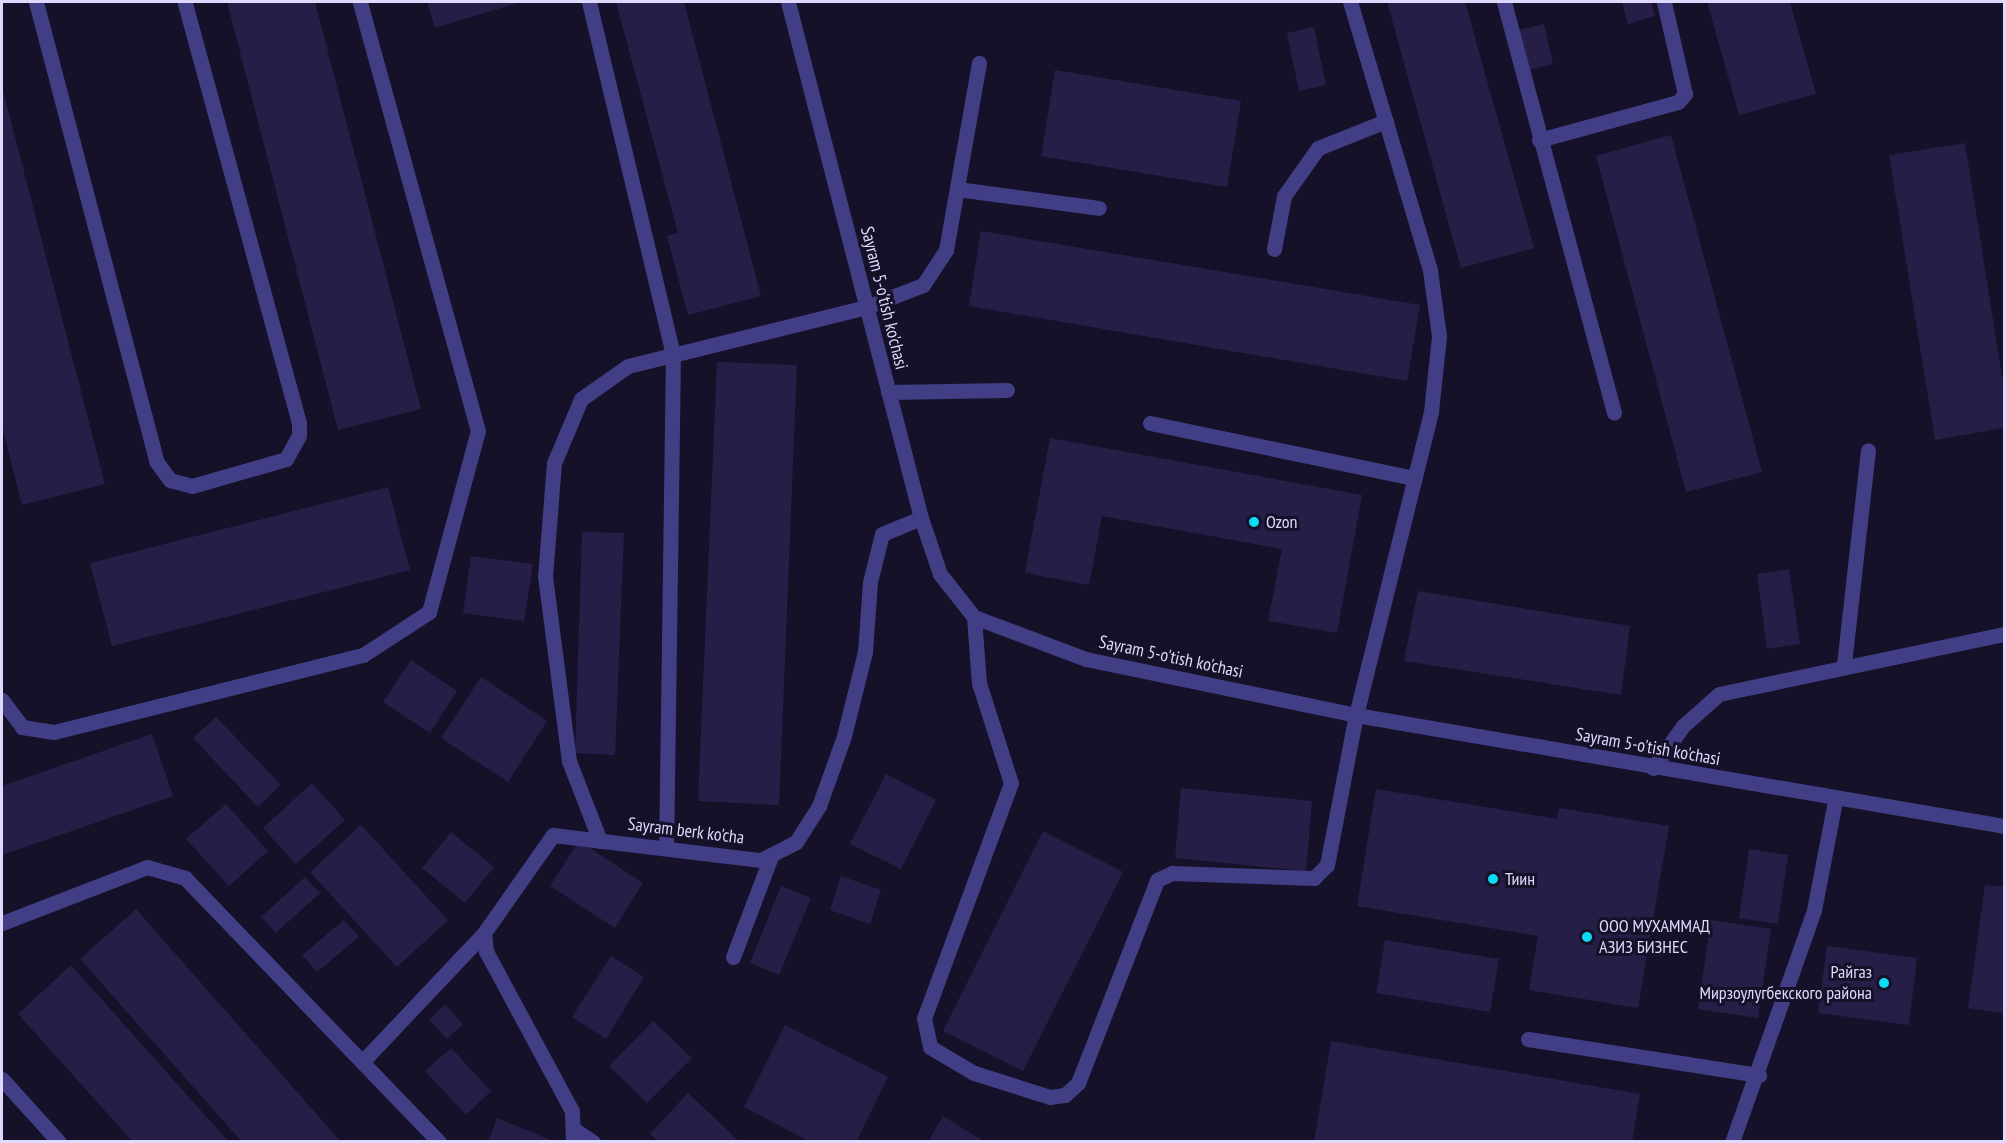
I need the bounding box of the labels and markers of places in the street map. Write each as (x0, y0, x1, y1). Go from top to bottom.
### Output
place label: Ozon (1266, 511, 1298, 533)
marker: Ozon (1247, 515, 1261, 529)
place label: Тиин (1505, 868, 1535, 890)
marker: Тиин (1486, 872, 1500, 886)
place label: ООО МУХАММАД АЗИЗ БИЗНЕС (1599, 916, 1710, 958)
marker: ООО МУХАММАД АЗИЗ БИЗНЕС (1580, 930, 1594, 944)
place label: Райгаз Мирзоулугбекского района (1699, 962, 1872, 1004)
marker: Райгаз Мирзоулугбекского района (1877, 976, 1891, 990)

